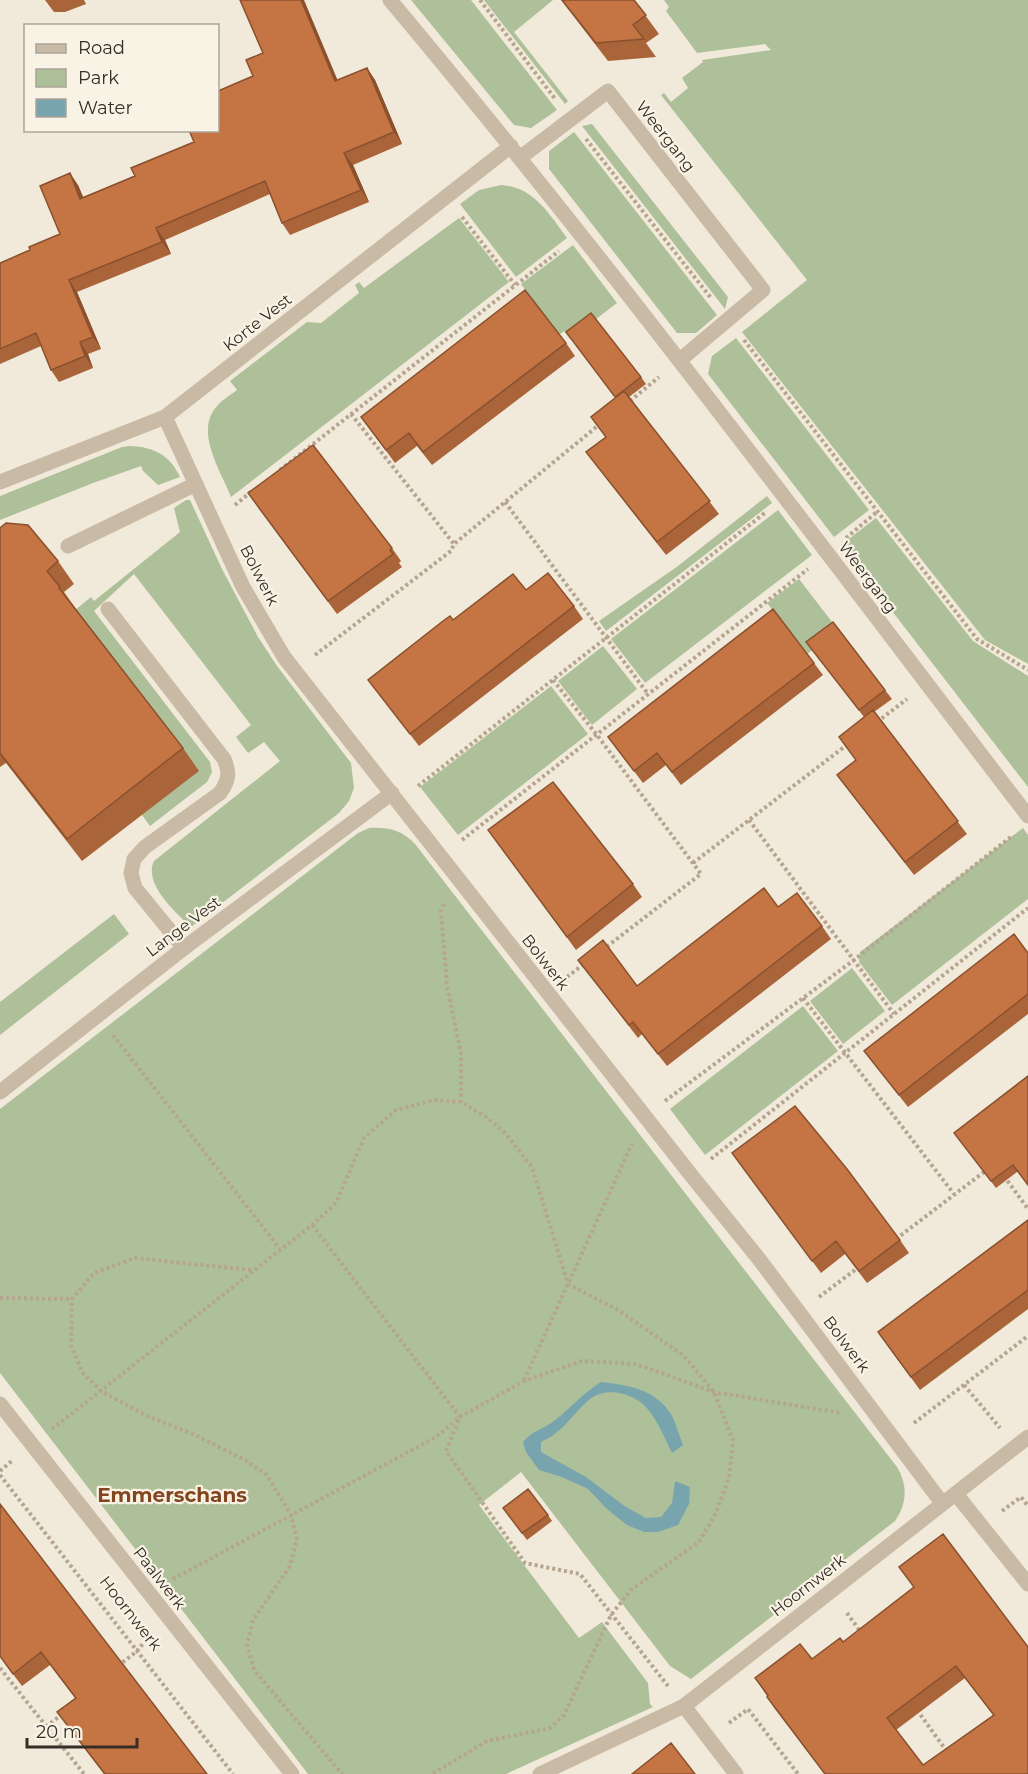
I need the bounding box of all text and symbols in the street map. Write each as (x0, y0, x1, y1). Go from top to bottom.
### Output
legend (24, 24, 219, 132)
text: Road (78, 37, 125, 59)
text: Park (78, 67, 119, 89)
text: Water (78, 97, 133, 119)
street label: Weergang (632, 97, 699, 175)
street label: Korte Vest (219, 289, 296, 355)
street label: Weergang (835, 538, 901, 617)
street label: Bolwerk (236, 542, 283, 609)
street label: Lange Vest (142, 892, 225, 961)
street label: Bolwerk (518, 931, 574, 994)
street label: Bolwerk (819, 1312, 874, 1377)
district label: Emmerschans (97, 1483, 247, 1507)
street label: Paalwerk (129, 1543, 190, 1614)
street label: Hoornwerk (767, 1550, 850, 1620)
street label: Hoornwerk (96, 1572, 166, 1655)
scale bar (27, 1711, 136, 1749)
text: 20 m (36, 1721, 82, 1743)

